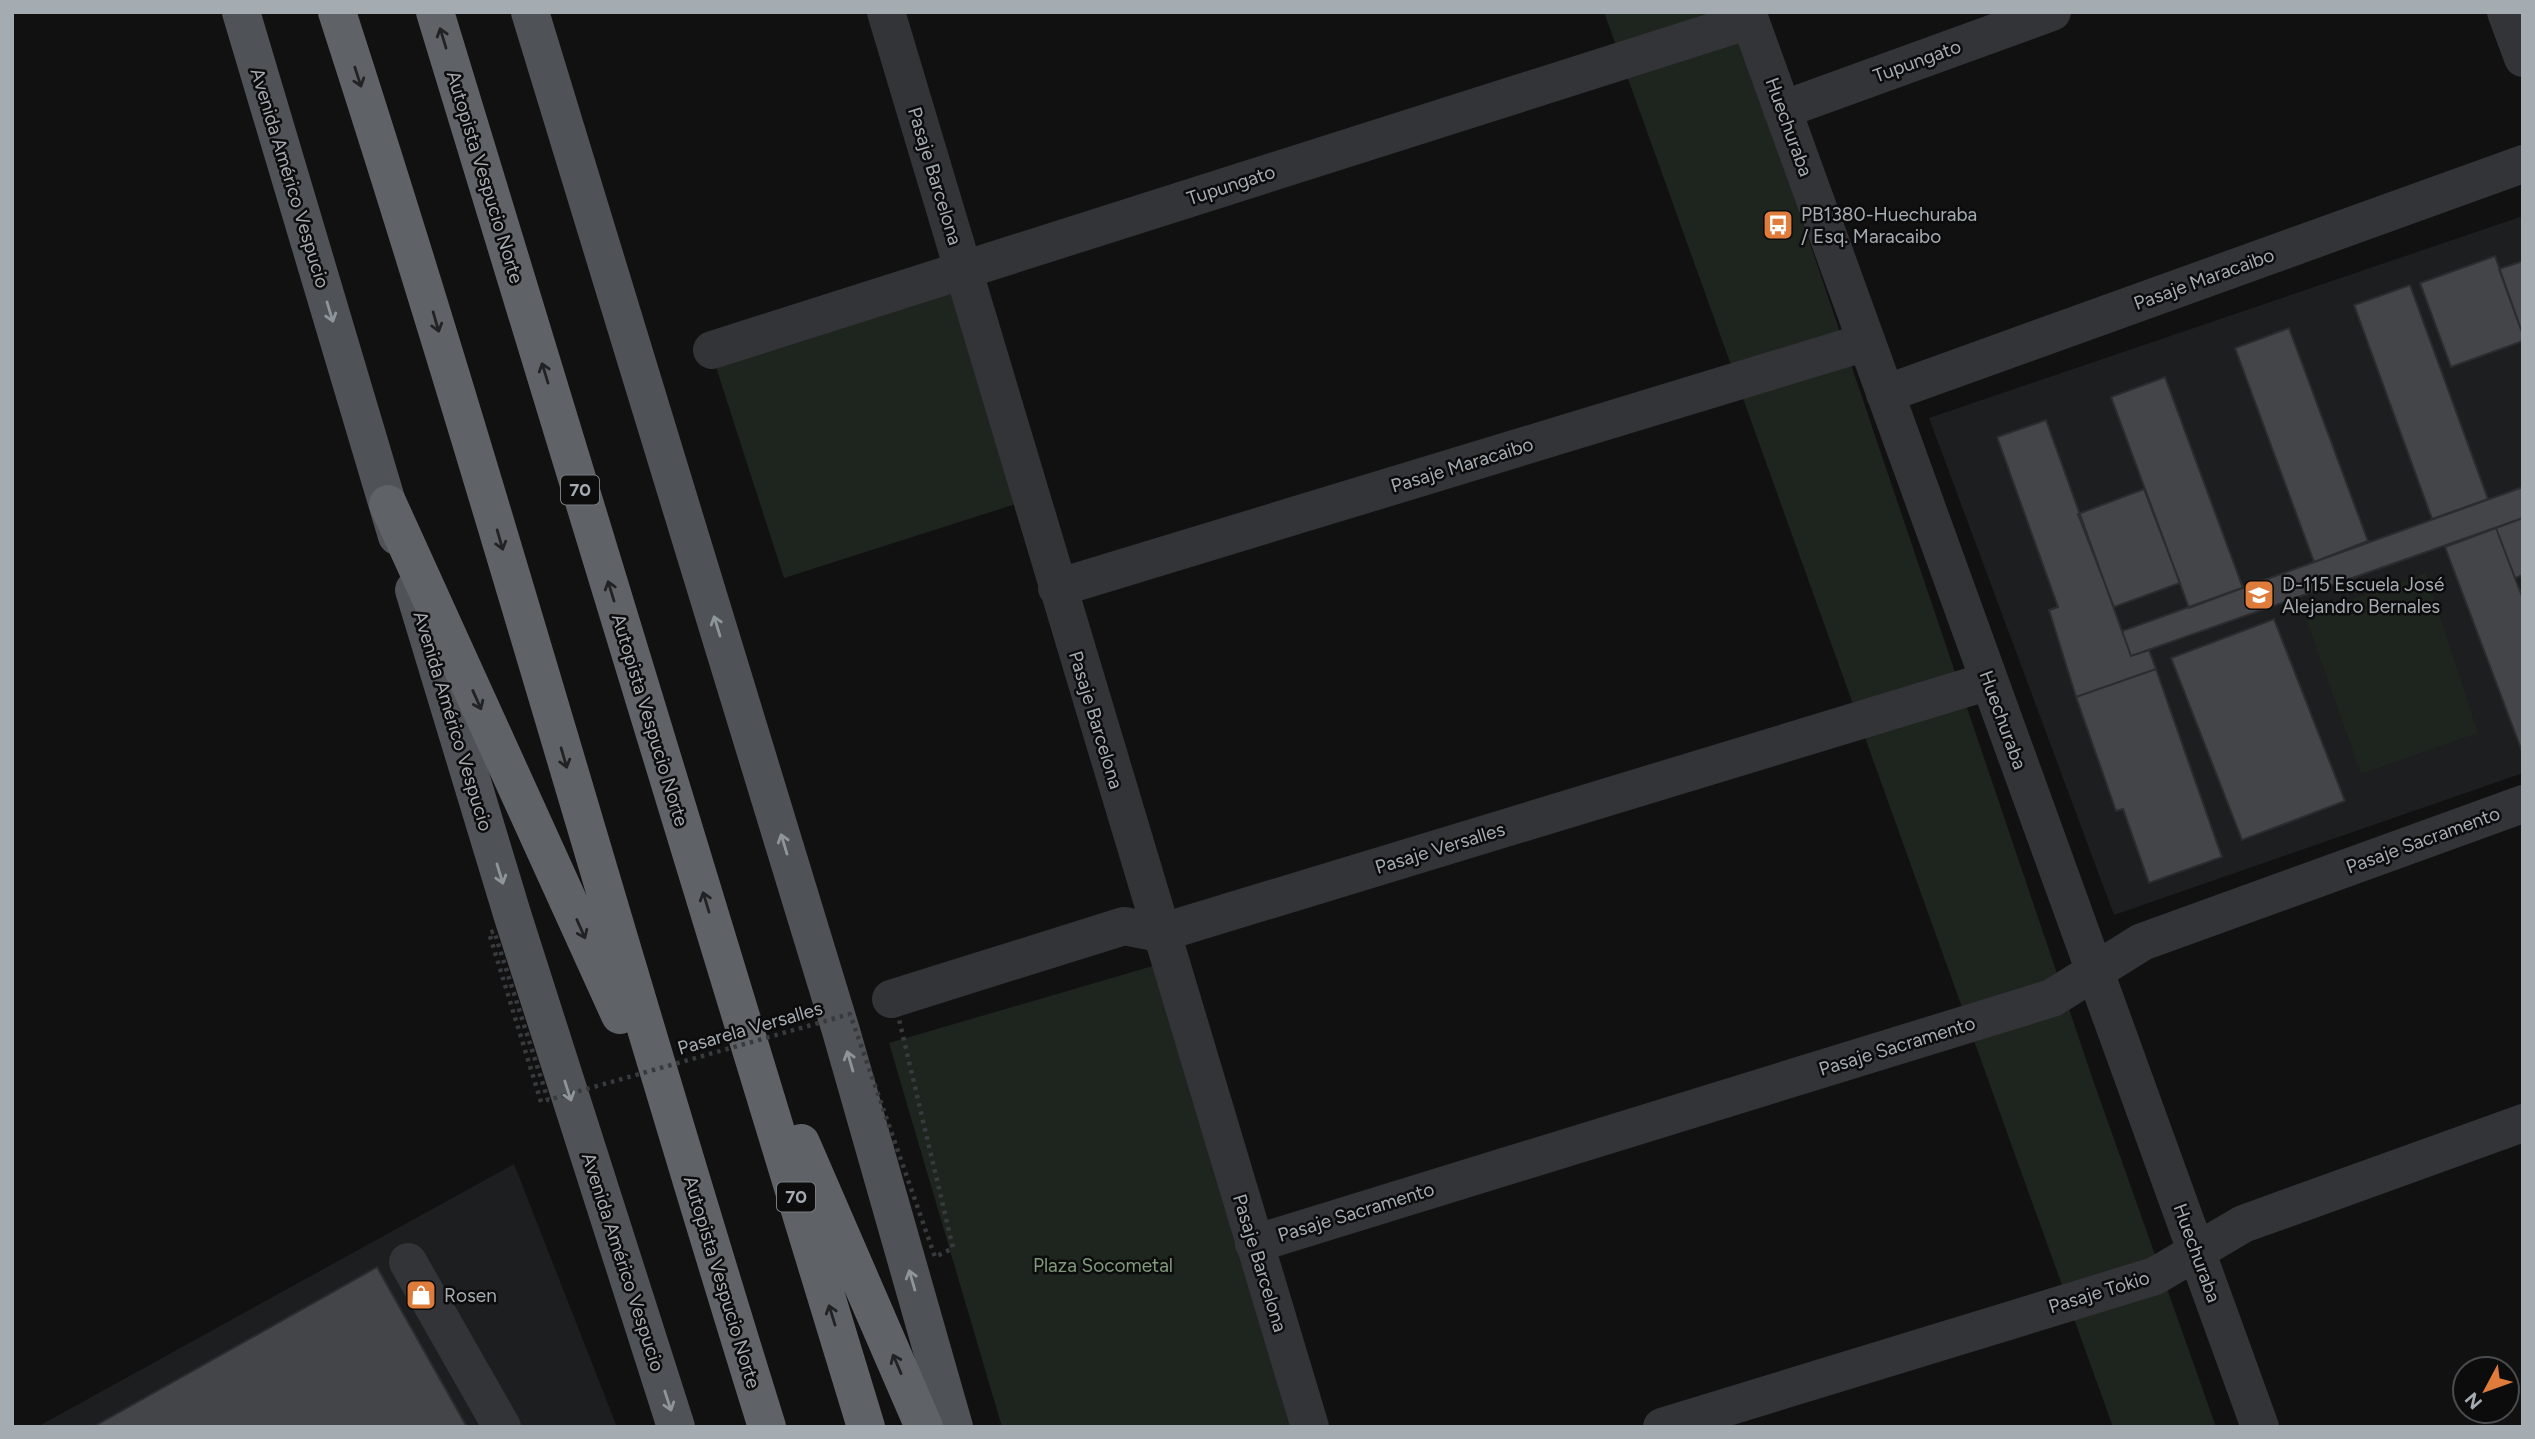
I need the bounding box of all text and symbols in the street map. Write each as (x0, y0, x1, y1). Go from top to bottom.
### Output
one-way arrow (436, 28, 449, 50)
street label: Tupungato (1870, 35, 1964, 87)
street label: Avenida Américo Vespucio (246, 65, 334, 291)
one-way arrow (353, 66, 366, 88)
street label: Autopista Vespucio Norte (442, 68, 528, 286)
street label: Huechuraba (1760, 74, 1818, 180)
street label: Pasaje Barcelona (903, 104, 967, 248)
street label: Tupungato (1184, 160, 1278, 210)
place label: PB1380-Huechuraba / Esq. Maracaibo (1801, 203, 1977, 248)
bus stop icon: PB1380-Huechuraba / Esq. Maracaibo (1761, 208, 1795, 242)
street label: Pasaje Maracaibo (2131, 243, 2277, 315)
one-way arrow (325, 301, 338, 323)
one-way arrow (430, 311, 443, 333)
one-way arrow (538, 363, 550, 385)
street label: Pasaje Maracaibo (1388, 432, 1536, 498)
road number: 70 (561, 476, 599, 504)
one-way arrow (495, 529, 508, 551)
place label: D-115 Escuela José Alejandro Bernales (2282, 573, 2444, 618)
school or university icon: D-115 Escuela José Alejandro Bernales (2242, 578, 2276, 612)
one-way arrow (604, 580, 617, 602)
street label: Avenida Américo Vespucio (409, 608, 497, 834)
street label: Autopista Vespucio Norte (607, 611, 693, 829)
one-way arrow (710, 615, 723, 637)
street label: Pasaje Barcelona (1064, 648, 1128, 792)
street label: Huechuraba (1974, 667, 2032, 773)
one-way arrow (471, 689, 484, 710)
one-way arrow (559, 747, 572, 769)
street label: Pasaje Sacramento (2343, 801, 2503, 879)
street label: Pasaje Versalles (1372, 817, 1508, 879)
one-way arrow (776, 833, 789, 855)
one-way arrow (494, 863, 507, 885)
one-way arrow (698, 892, 711, 914)
one-way arrow (575, 918, 588, 939)
street label: Pasarela Versalles (675, 996, 825, 1060)
street label: Pasaje Sacramento (1816, 1011, 1978, 1081)
one-way arrow (842, 1050, 855, 1072)
one-way arrow (563, 1080, 576, 1102)
street label: Avenida Américo Vespucio (577, 1150, 669, 1374)
street label: Autopista Vespucio Norte (679, 1173, 765, 1391)
street label: Pasaje Sacramento (1275, 1177, 1437, 1247)
road number: 70 (777, 1182, 815, 1212)
street label: Pasaje Barcelona (1228, 1191, 1292, 1335)
street label: Huechuraba (2168, 1200, 2226, 1306)
park label: Plaza Socometal (1033, 1254, 1173, 1277)
street label: Pasaje Tokio (2046, 1266, 2152, 1318)
one-way arrow (905, 1269, 918, 1291)
shop icon: Rosen (404, 1278, 438, 1312)
place label: Rosen (444, 1284, 497, 1307)
one-way arrow (825, 1304, 837, 1326)
one-way arrow (890, 1354, 903, 1375)
north arrow (2451, 1355, 2521, 1425)
text: N (2460, 1388, 2487, 1414)
one-way arrow (662, 1390, 675, 1412)

